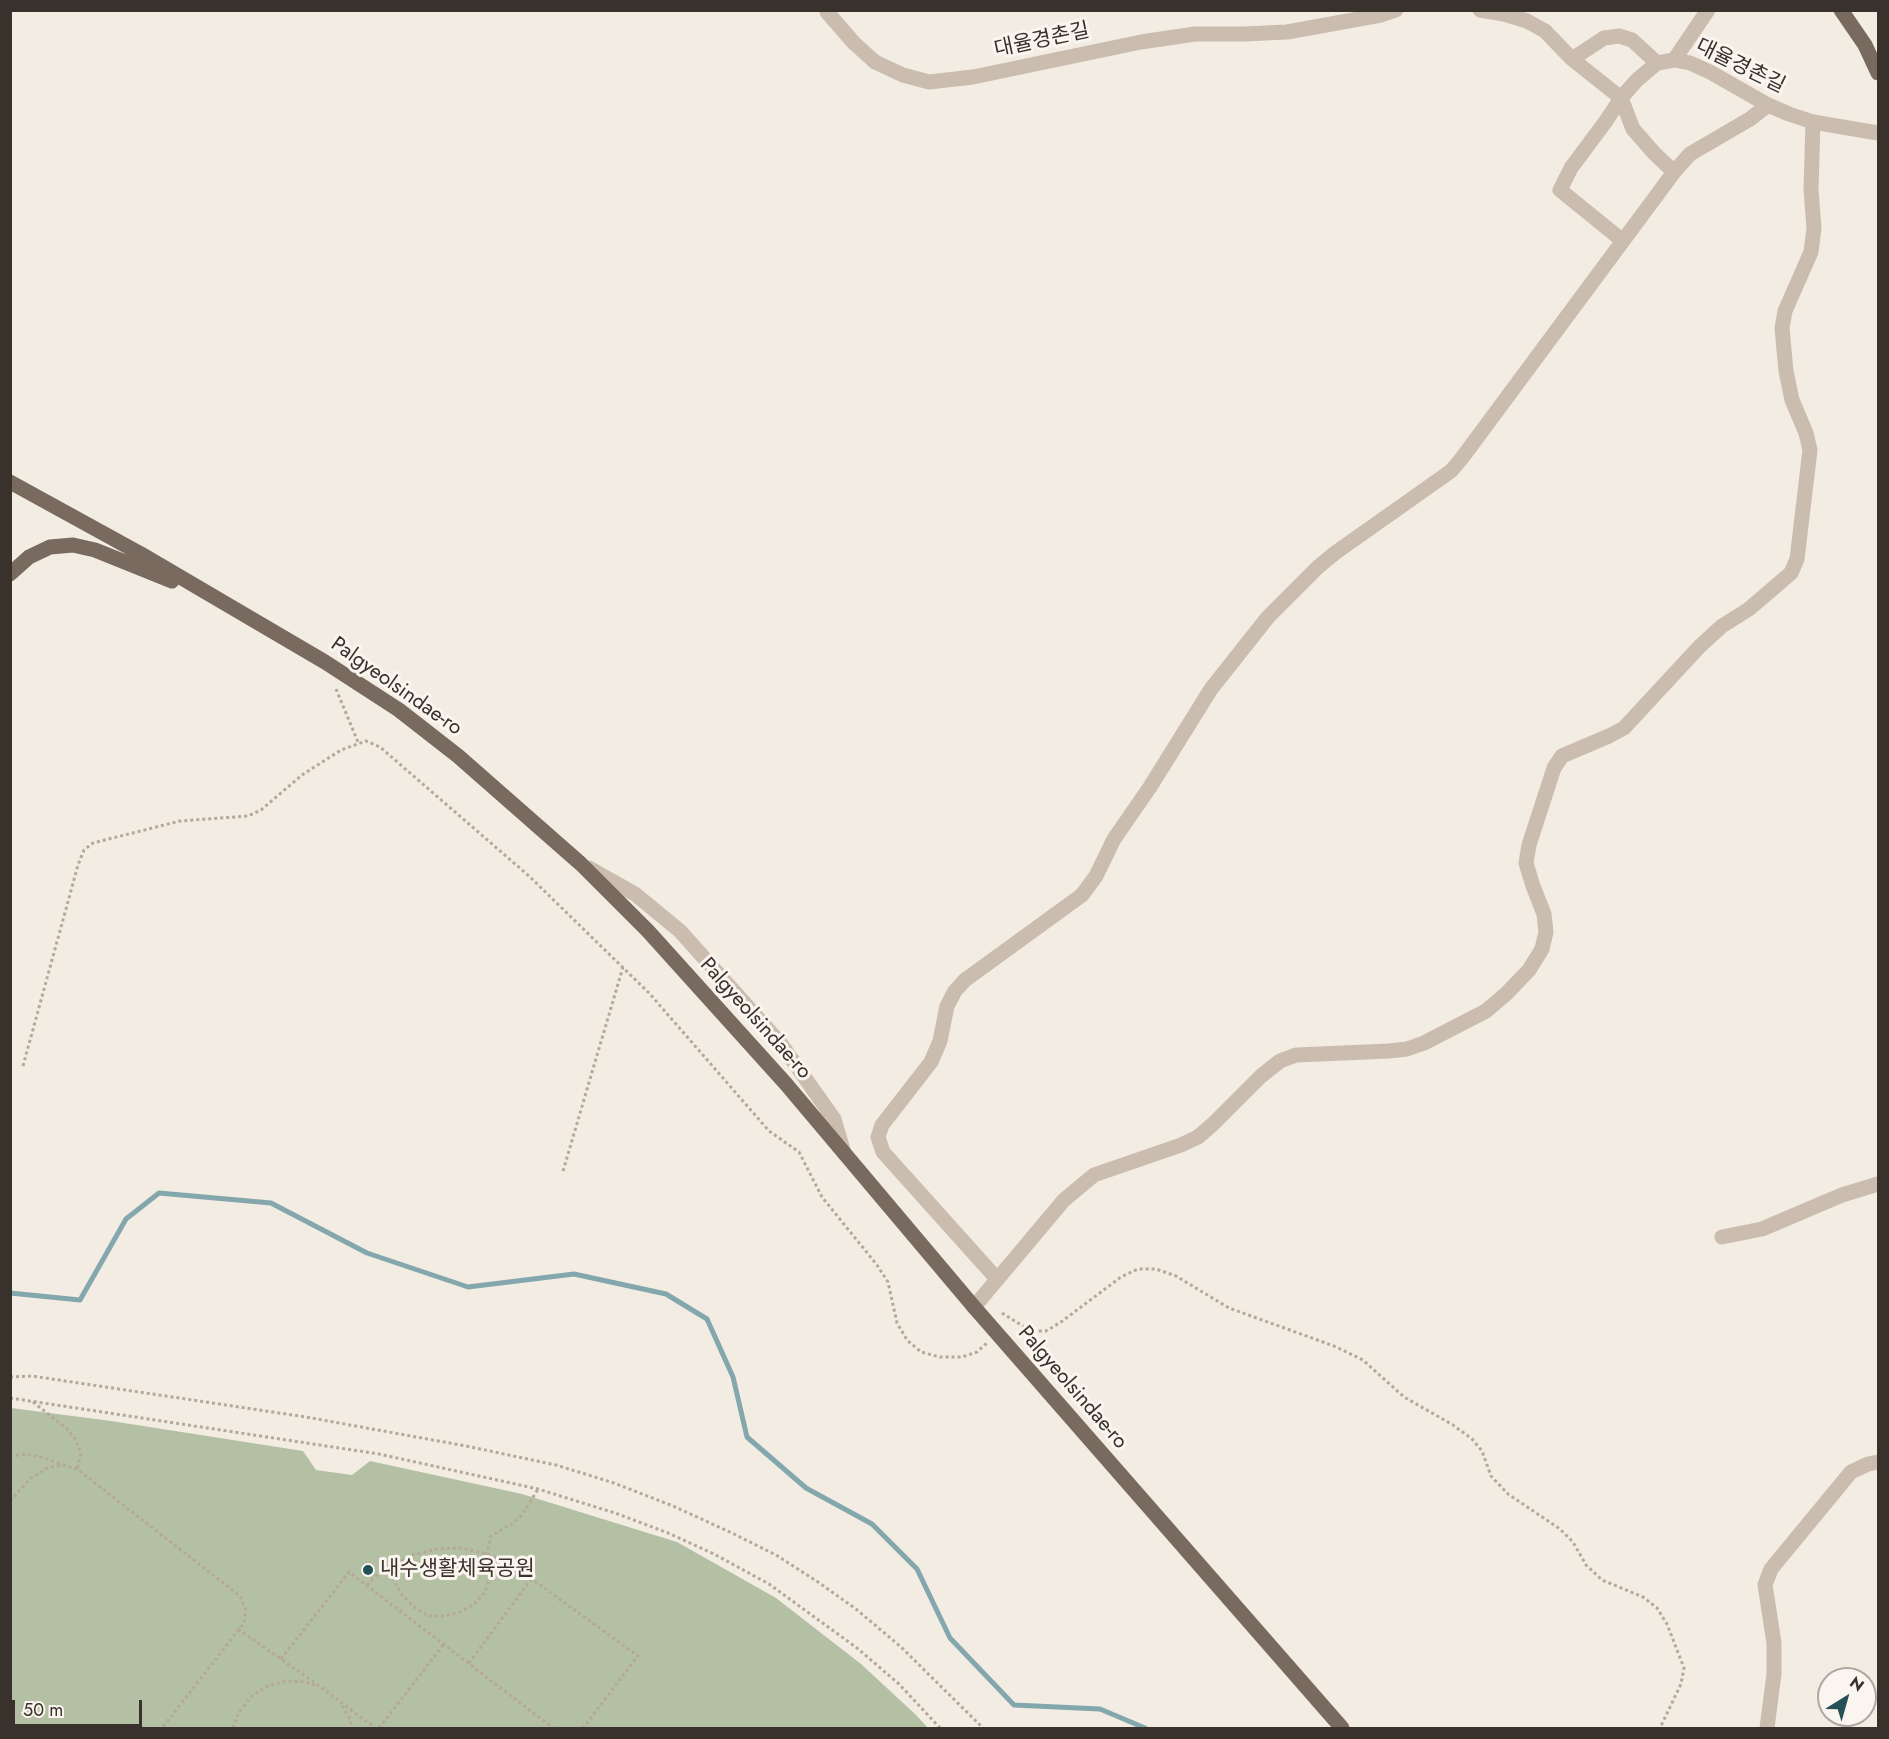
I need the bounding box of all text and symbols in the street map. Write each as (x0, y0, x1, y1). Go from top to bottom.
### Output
street label: 대율경촌길 (992, 19, 1092, 63)
street label: 대율경촌길 (1691, 35, 1789, 99)
street label: Palgyeolsindae-ro (326, 632, 466, 742)
street label: Palgyeolsindae-ro (694, 953, 816, 1085)
street label: Palgyeolsindae-ro (1012, 1321, 1132, 1455)
place label: 내수생활체육공원 (380, 1557, 535, 1583)
marker: 내수생활체육공원 (361, 1563, 375, 1577)
north arrow (1817, 1667, 1877, 1727)
text: N (1845, 1671, 1869, 1697)
scale bar (15, 1688, 146, 1726)
text: 50 m (23, 1697, 63, 1723)

